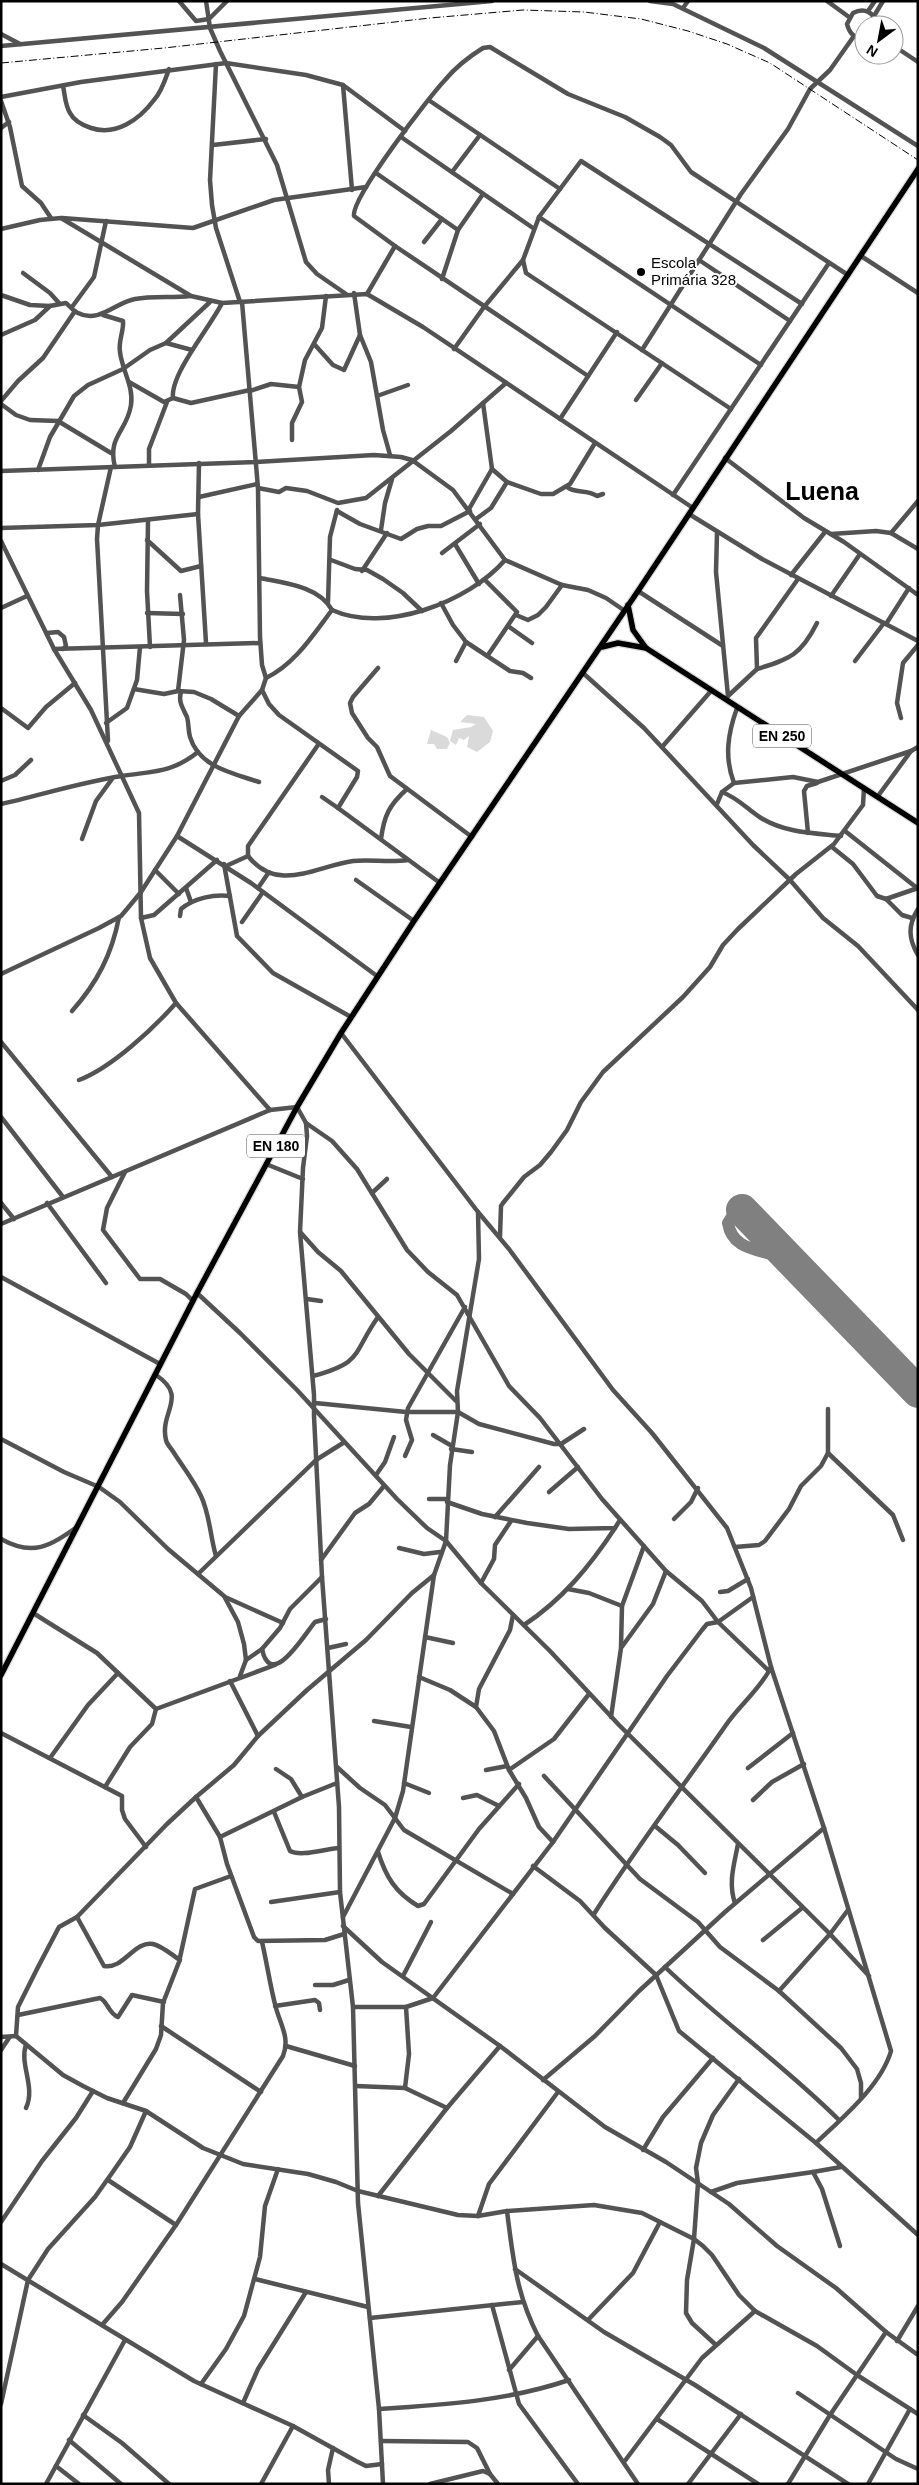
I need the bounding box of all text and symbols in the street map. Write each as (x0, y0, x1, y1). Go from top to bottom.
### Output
north arrow (854, 15, 904, 65)
text: N (864, 42, 881, 60)
place label: Escola Primária 328 (651, 254, 736, 288)
marker: Escola Primária 328 (635, 266, 647, 278)
district label: Luena (785, 477, 860, 505)
road number: EN 250 (753, 724, 811, 748)
road number: EN 180 (247, 1134, 305, 1158)

